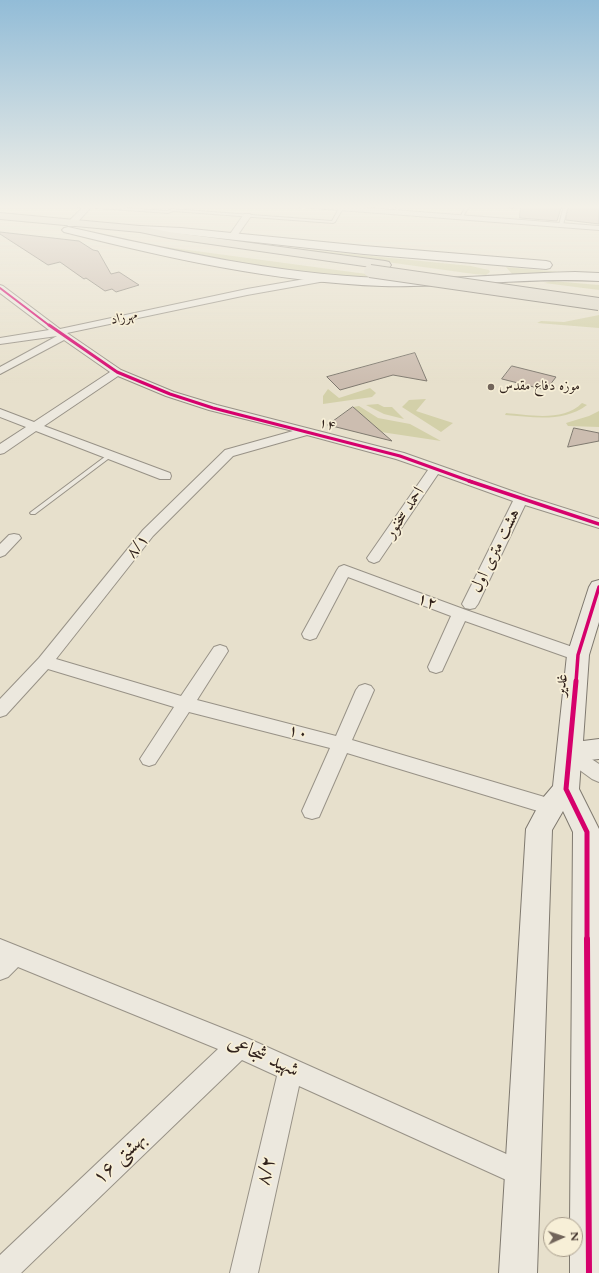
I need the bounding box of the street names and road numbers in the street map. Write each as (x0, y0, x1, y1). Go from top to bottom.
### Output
street label: مهرزاد (109, 307, 139, 329)
street label: ۱۴ (317, 415, 337, 435)
street label: احمد سخنور (381, 484, 429, 542)
street label: هشت متری اول (467, 506, 525, 596)
street label: ۸/۱ (122, 531, 154, 563)
street label: ۱۲ (414, 589, 440, 615)
street label: غدیر (551, 673, 573, 697)
street label: ۱۰ (286, 721, 310, 745)
street label: شهید شجاعی (224, 1031, 302, 1083)
street label: ۱۶ بهشتی (88, 1128, 152, 1190)
street label: ۸/۲ (252, 1154, 282, 1188)

